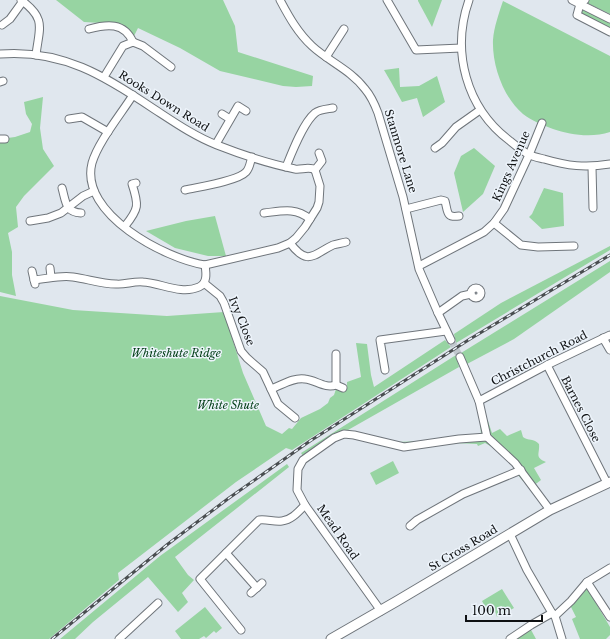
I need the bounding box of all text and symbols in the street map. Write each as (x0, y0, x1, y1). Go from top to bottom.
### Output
street label: Rooks Down Road (116, 68, 212, 135)
street label: Stanmore Lane (382, 108, 420, 194)
street label: Kings Avenue (489, 128, 533, 204)
street label: Ivy Close (226, 294, 258, 348)
street label: Christchurch Road (488, 327, 590, 388)
park label: Whiteshute Ridge (131, 346, 221, 360)
street label: Barnes Close (558, 373, 604, 445)
park label: White Shute (197, 398, 259, 412)
street label: Mead Road (314, 502, 362, 563)
street label: St Cross Road (426, 522, 500, 574)
scale bar (466, 597, 542, 623)
text: 100 m (472, 603, 511, 618)

